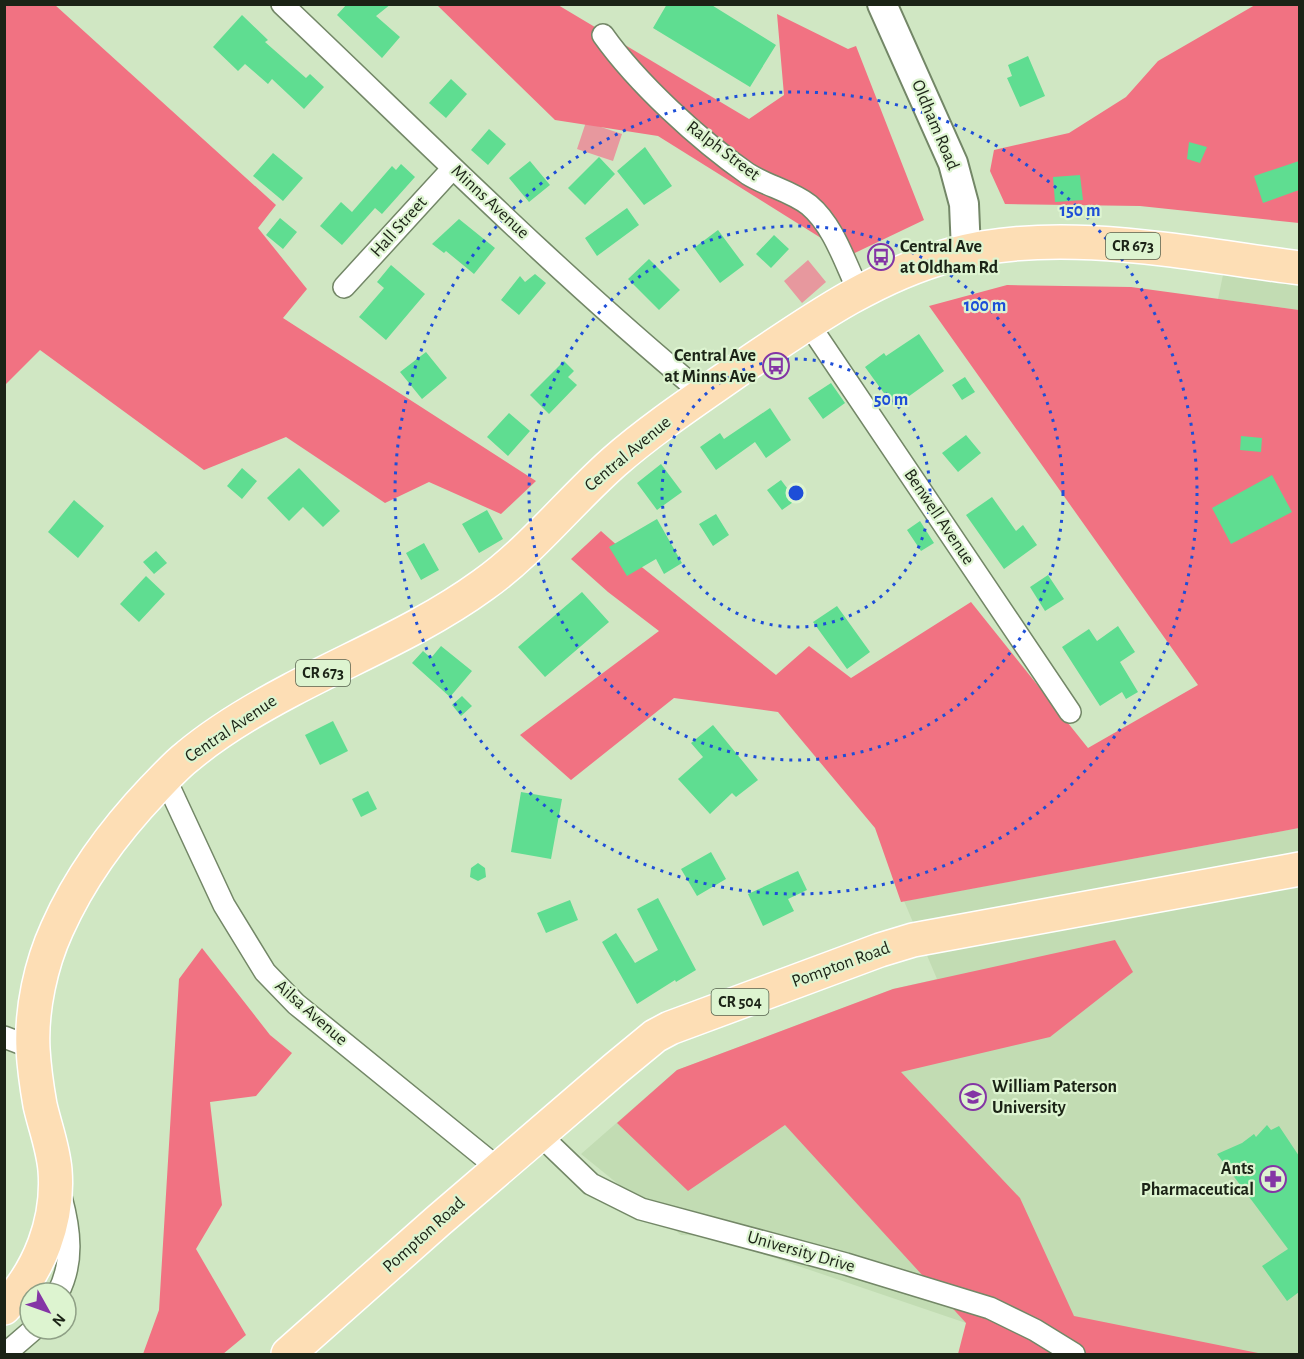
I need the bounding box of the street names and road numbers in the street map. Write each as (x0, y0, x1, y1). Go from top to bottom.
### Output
street label: Oldham Road (908, 77, 962, 173)
street label: Ralph Street (683, 118, 763, 184)
street label: Minns Avenue (448, 162, 532, 242)
street label: Hall Street (367, 193, 431, 261)
road number: CR 673 (1106, 233, 1160, 259)
street label: Central Avenue (582, 413, 674, 495)
street label: Benwell Avenue (900, 466, 978, 568)
road number: CR 673 (296, 660, 350, 686)
street label: Central Avenue (182, 692, 280, 766)
street label: Pompton Road (790, 939, 892, 991)
street label: Ailsa Avenue (271, 977, 351, 1049)
road number: CR 504 (712, 989, 768, 1015)
street label: Pompton Road (380, 1194, 468, 1276)
street label: University Drive (745, 1228, 857, 1276)

